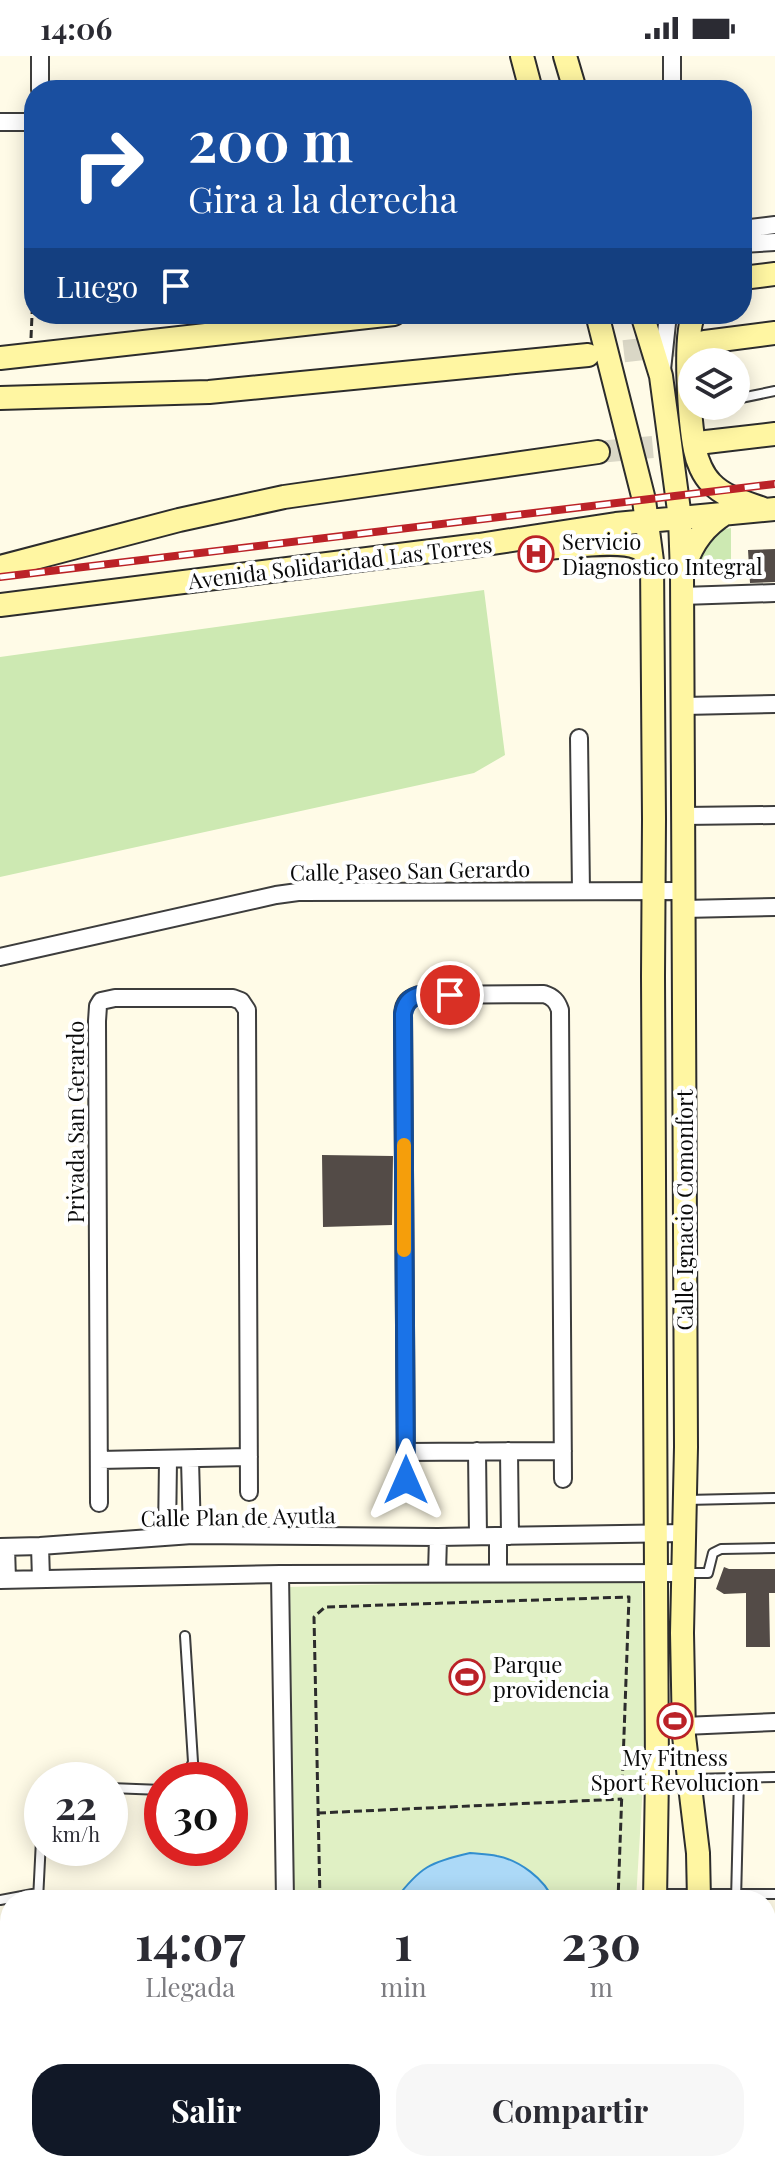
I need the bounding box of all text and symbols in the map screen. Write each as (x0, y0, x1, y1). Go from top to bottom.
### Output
text: 14:06 (40, 8, 112, 48)
text: 200 m (188, 102, 353, 177)
icon: right (56, 112, 160, 216)
text: Gira a la derecha (188, 174, 458, 222)
icon: arrive (154, 264, 198, 308)
text: Luego (56, 266, 138, 306)
map controls (678, 348, 750, 420)
button: layers (678, 348, 750, 420)
place label: Servicio Diagnostico Integral (562, 526, 763, 581)
street label: Avenida Solidaridad Las Torres (185, 528, 494, 596)
hospital icon: Servicio Diagnostico Integral (517, 535, 555, 573)
street label: Calle Paseo San Gerardo (290, 853, 530, 887)
pin (416, 961, 484, 1029)
icon: arrive (428, 973, 472, 1017)
street label: Privada San Gerardo (60, 1021, 90, 1223)
street label: Calle Ignacio Comonfort (669, 1088, 699, 1331)
position arrow (364, 1438, 448, 1522)
street label: Calle Plan de Ayutla (140, 1499, 336, 1533)
place label: Parque providencia (493, 1649, 609, 1704)
sports icon: Parque providencia (448, 1658, 486, 1696)
sports icon: My Fitness Sport Revolucion (656, 1702, 694, 1740)
place label: My Fitness Sport Revolucion (591, 1742, 759, 1797)
speed limit sign: 30 (144, 1762, 248, 1866)
text: 22 (55, 1777, 97, 1830)
text: km/h (52, 1820, 100, 1847)
text: 14:07 (135, 1909, 245, 1973)
text: 1 (394, 1909, 413, 1973)
text: 230 (562, 1909, 641, 1973)
text: Llegada (145, 1969, 235, 2004)
text: min (380, 1969, 427, 2004)
text: m (590, 1969, 613, 2004)
button: Salir (32, 2064, 380, 2156)
button: Compartir (396, 2064, 744, 2156)

